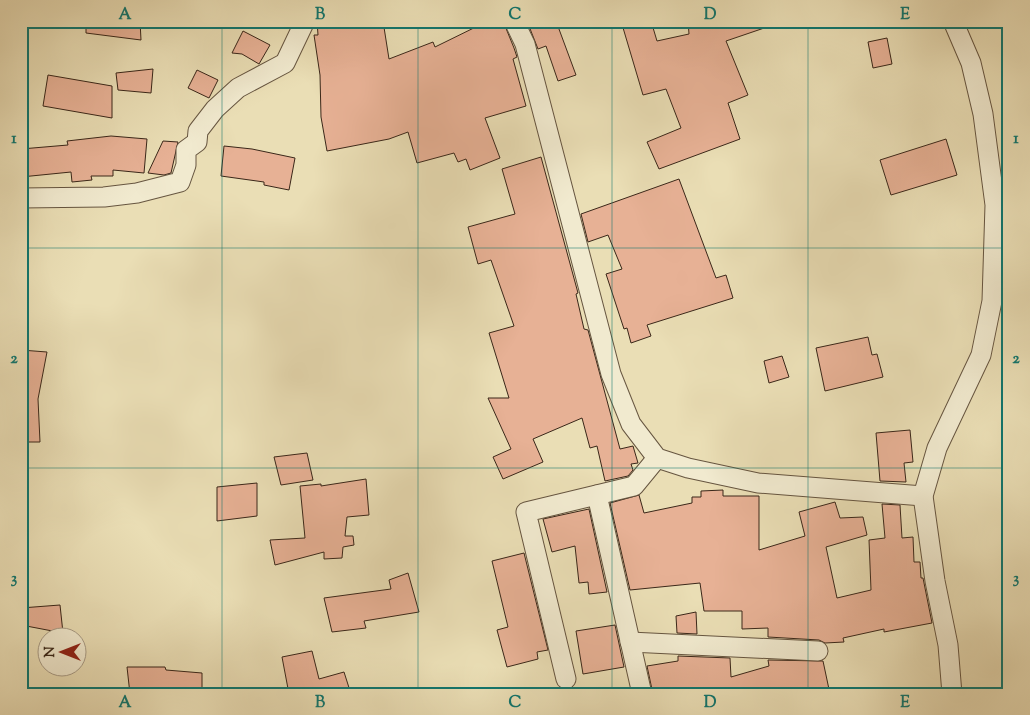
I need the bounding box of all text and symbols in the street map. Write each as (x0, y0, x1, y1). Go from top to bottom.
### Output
text: A (119, 4, 132, 27)
text: B (315, 4, 325, 27)
text: C (509, 4, 522, 27)
text: D (704, 4, 717, 27)
text: E (900, 4, 910, 27)
text: 1 (11, 128, 17, 151)
text: 1 (1013, 128, 1019, 151)
text: 2 (10, 348, 18, 371)
text: 2 (1012, 348, 1020, 371)
text: 3 (11, 568, 18, 591)
text: 3 (1013, 568, 1020, 591)
north arrow (38, 628, 88, 678)
text: N (41, 646, 61, 658)
text: A (119, 692, 132, 715)
text: B (315, 692, 325, 715)
text: C (509, 692, 522, 715)
text: D (704, 692, 717, 715)
text: E (900, 692, 910, 715)

